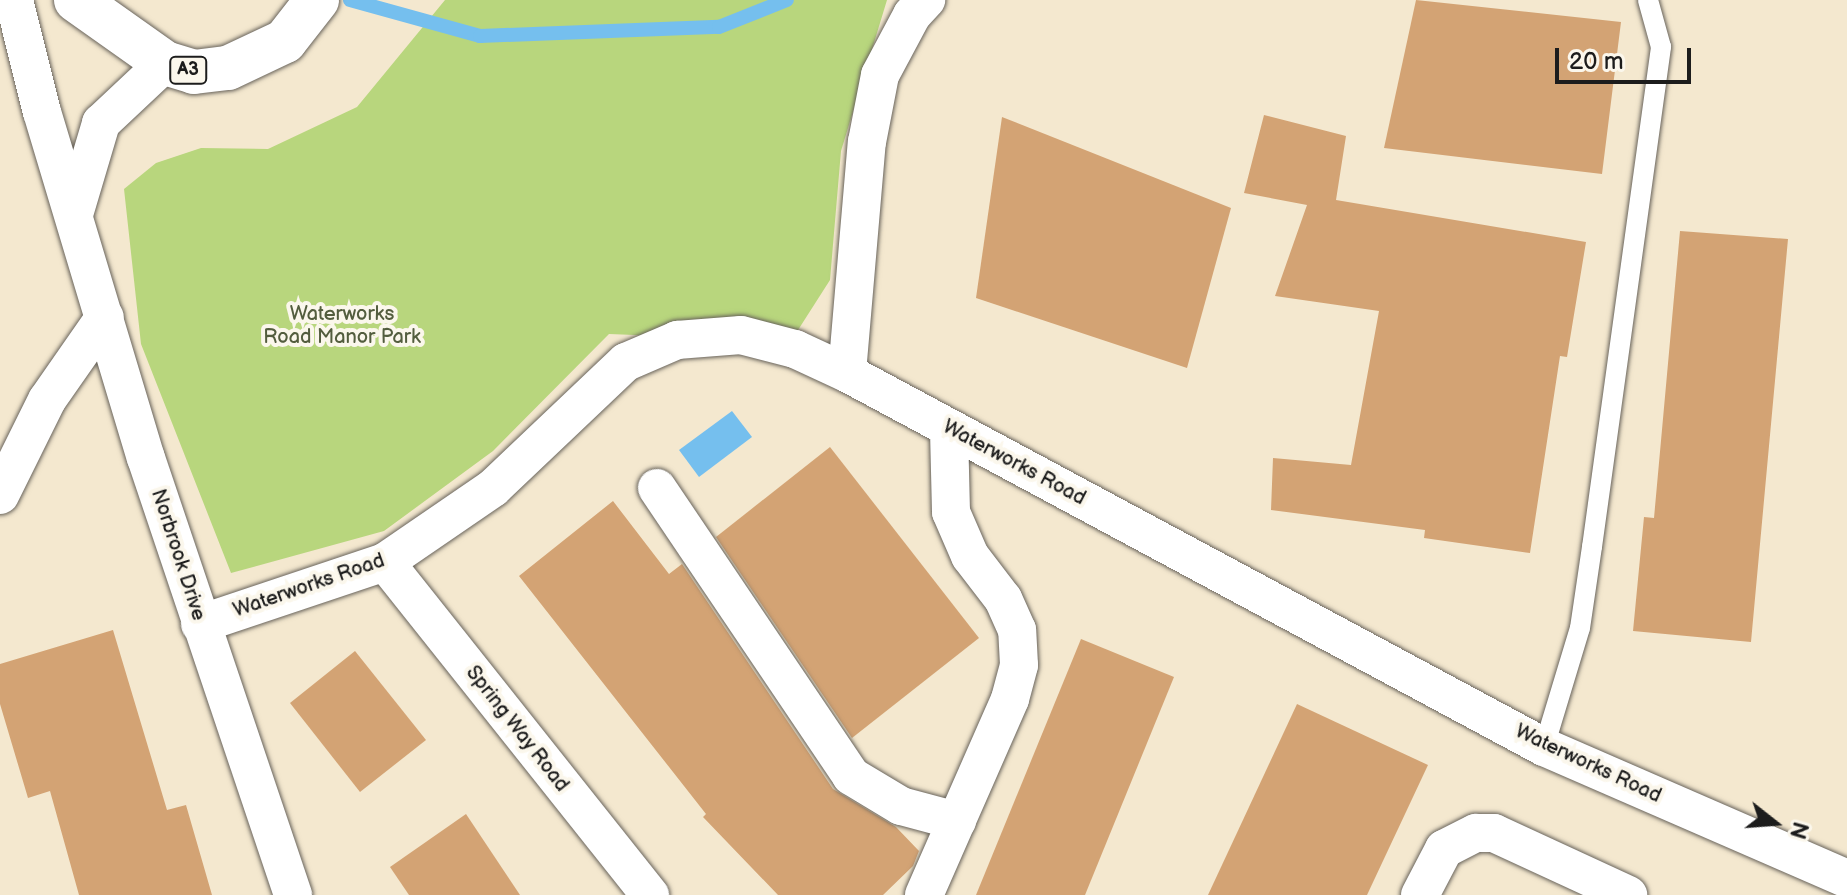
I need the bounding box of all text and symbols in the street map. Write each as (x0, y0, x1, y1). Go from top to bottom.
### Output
scale bar (1559, 32, 1695, 82)
text: 20 m (1569, 47, 1624, 76)
road number: A3 (168, 56, 208, 84)
park label: Waterworks Road Manor Park (263, 302, 421, 349)
street label: Waterworks Road (938, 415, 1090, 511)
street label: Norbrook Drive (145, 486, 211, 624)
street label: Waterworks Road (230, 549, 388, 623)
street label: Spring Way Road (460, 661, 574, 797)
street label: Waterworks Road (1511, 720, 1665, 808)
north arrow (1735, 783, 1815, 863)
text: N (1783, 818, 1814, 842)

